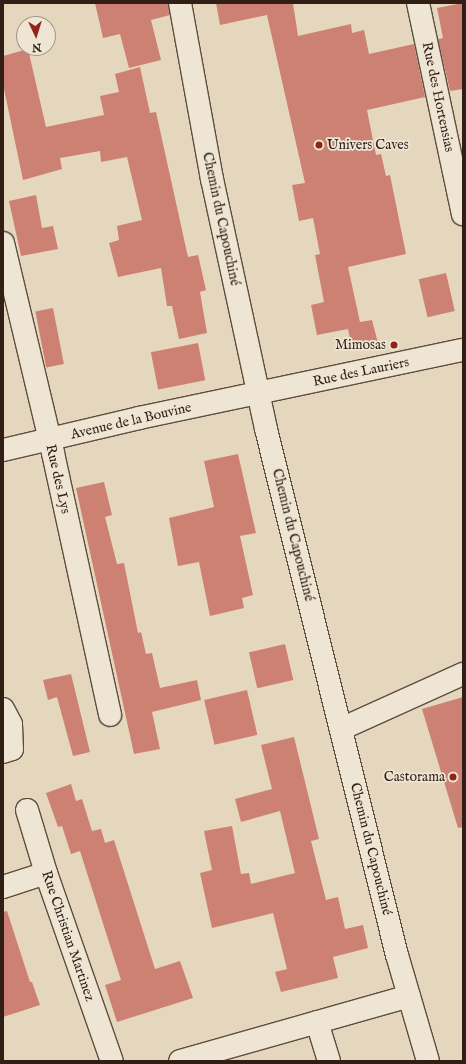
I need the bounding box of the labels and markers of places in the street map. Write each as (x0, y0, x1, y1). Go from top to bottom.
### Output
place label: Univers Caves (327, 137, 409, 153)
marker: Univers Caves (314, 140, 324, 150)
place label: Mimosas (335, 337, 386, 353)
marker: Mimosas (389, 340, 399, 350)
place label: Castorama (384, 769, 445, 785)
marker: Castorama (448, 772, 458, 782)

